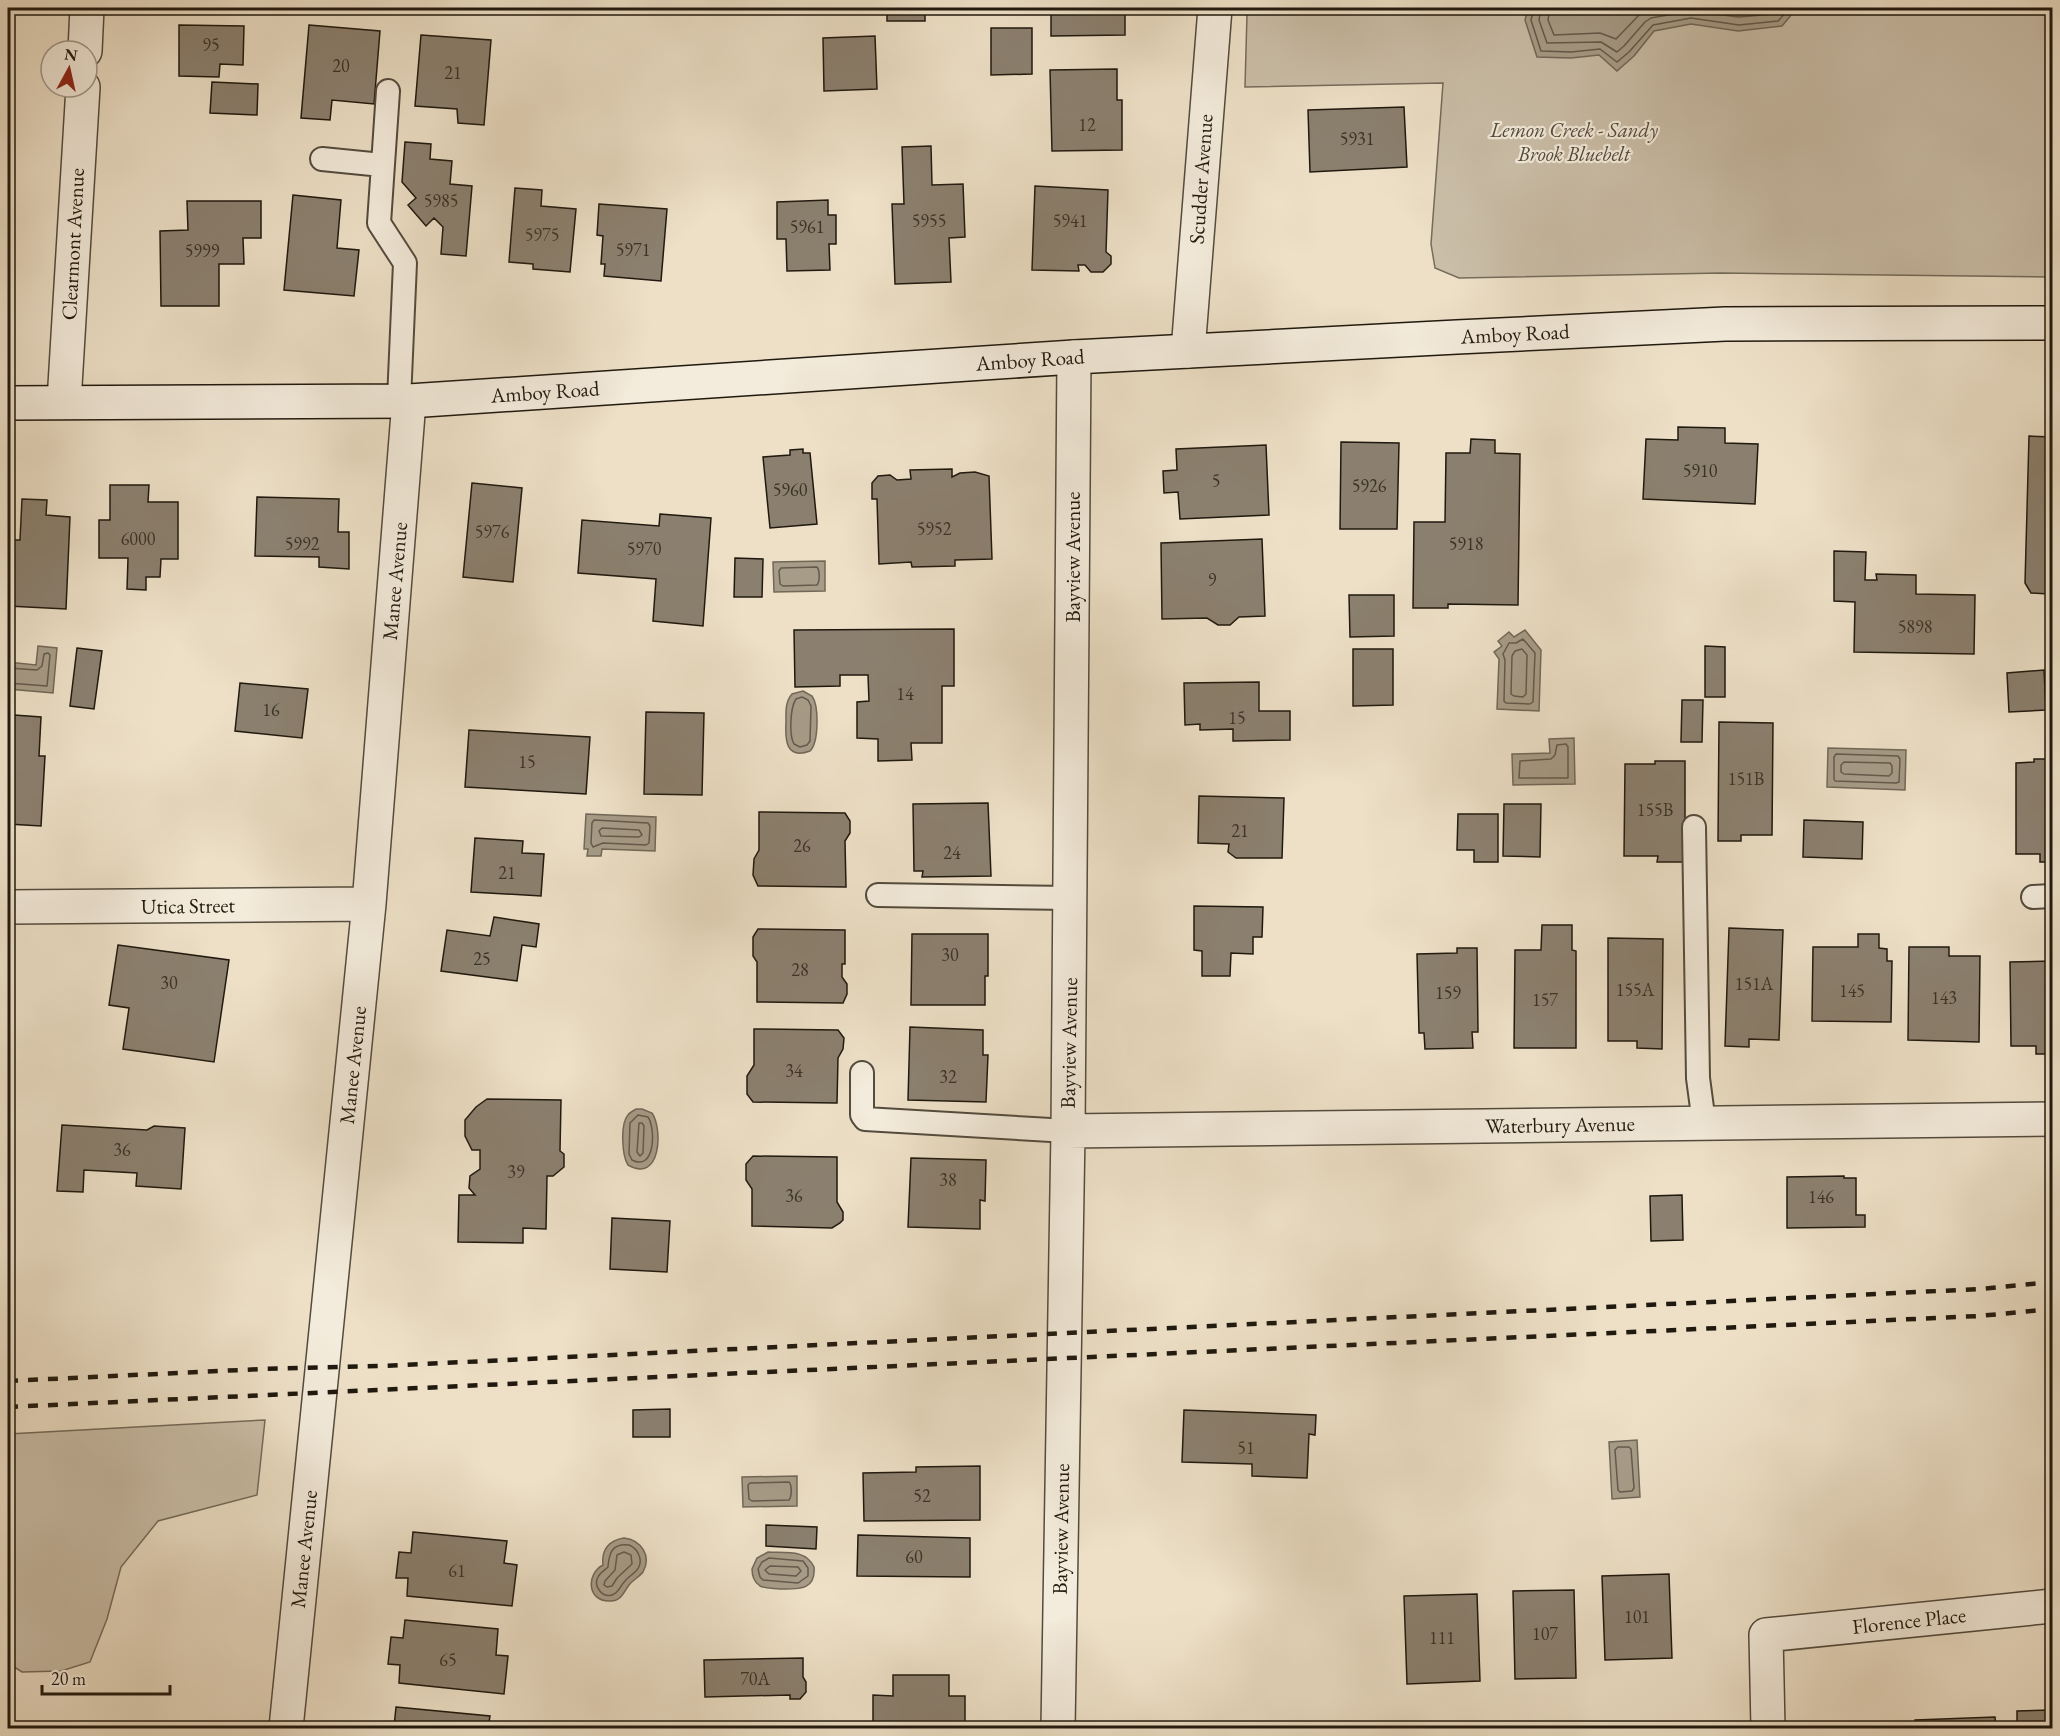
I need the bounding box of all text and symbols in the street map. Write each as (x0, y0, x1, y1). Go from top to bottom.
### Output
house number: 95 (202, 33, 220, 56)
north arrow (39, 39, 99, 99)
text: N (63, 43, 79, 66)
house number: 20 (332, 54, 350, 77)
house number: 21 (444, 61, 462, 84)
house number: 12 (1078, 113, 1096, 136)
street label: Scudder Avenue (1182, 113, 1219, 245)
park label: Lemon Creek - Sandy Brook Bluebelt (1489, 116, 1658, 167)
house number: 5931 (1340, 127, 1374, 150)
street label: Clearmont Avenue (55, 167, 90, 321)
house number: 5985 (424, 189, 458, 212)
house number: 5955 (912, 209, 946, 232)
house number: 5941 (1053, 209, 1087, 232)
house number: 5961 (790, 215, 824, 238)
house number: 5975 (525, 223, 559, 246)
house number: 5971 (616, 238, 650, 261)
house number: 5999 (185, 239, 220, 262)
street label: Amboy Road (1459, 317, 1570, 350)
street label: Amboy Road (974, 342, 1086, 377)
street label: Amboy Road (489, 374, 601, 409)
house number: 5910 (1683, 459, 1718, 482)
house number: 5 (1212, 469, 1220, 492)
house number: 5926 (1352, 474, 1387, 497)
house number: 5960 (773, 478, 808, 501)
street label: Bayview Avenue (1059, 491, 1086, 623)
house number: 5952 (917, 517, 952, 540)
house number: 5976 (475, 520, 510, 543)
street label: Manee Avenue (376, 521, 413, 641)
house number: 6000 (121, 527, 156, 550)
house number: 5992 (285, 532, 320, 555)
house number: 5918 (1449, 532, 1483, 555)
house number: 5970 (627, 537, 662, 560)
house number: 9 (1208, 568, 1217, 591)
house number: 5898 (1898, 615, 1932, 638)
house number: 14 (896, 682, 914, 705)
house number: 16 (262, 698, 280, 721)
house number: 15 (1228, 706, 1246, 729)
house number: 15 (518, 750, 536, 773)
house number: 151B (1728, 767, 1764, 790)
house number: 155B (1637, 798, 1673, 821)
house number: 21 (1231, 819, 1249, 842)
house number: 26 (793, 834, 811, 857)
house number: 24 (943, 841, 961, 864)
house number: 21 (498, 861, 516, 884)
street label: Utica Street (141, 891, 236, 920)
house number: 30 (941, 943, 959, 966)
house number: 25 (473, 947, 491, 970)
house number: 28 (791, 958, 809, 981)
house number: 30 (160, 971, 178, 994)
house number: 151A (1735, 972, 1774, 995)
street label: Bayview Avenue (1054, 977, 1083, 1109)
house number: 155A (1616, 978, 1655, 1001)
house number: 145 (1839, 979, 1865, 1002)
house number: 159 (1435, 981, 1461, 1004)
house number: 143 (1931, 986, 1957, 1009)
house number: 157 (1532, 988, 1558, 1011)
street label: Manee Avenue (333, 1005, 372, 1125)
house number: 34 (785, 1059, 803, 1082)
house number: 32 (939, 1065, 957, 1088)
street label: Waterbury Avenue (1485, 1110, 1635, 1139)
house number: 36 (113, 1138, 131, 1161)
house number: 39 (507, 1160, 525, 1183)
house number: 38 (939, 1168, 957, 1191)
house number: 36 (785, 1184, 803, 1207)
house number: 146 (1808, 1185, 1834, 1208)
house number: 51 (1237, 1436, 1255, 1459)
street label: Bayview Avenue (1046, 1463, 1075, 1595)
house number: 52 (913, 1484, 931, 1507)
street label: Manee Avenue (284, 1489, 323, 1609)
house number: 60 (905, 1545, 923, 1568)
house number: 61 (448, 1559, 466, 1582)
street label: Florence Place (1851, 1601, 1967, 1640)
house number: 101 (1624, 1605, 1650, 1628)
house number: 107 (1532, 1622, 1558, 1645)
house number: 111 (1429, 1626, 1455, 1649)
house number: 65 (439, 1648, 457, 1671)
scale bar (42, 1658, 170, 1696)
text: 20 m (51, 1667, 86, 1690)
house number: 70A (740, 1667, 770, 1690)

